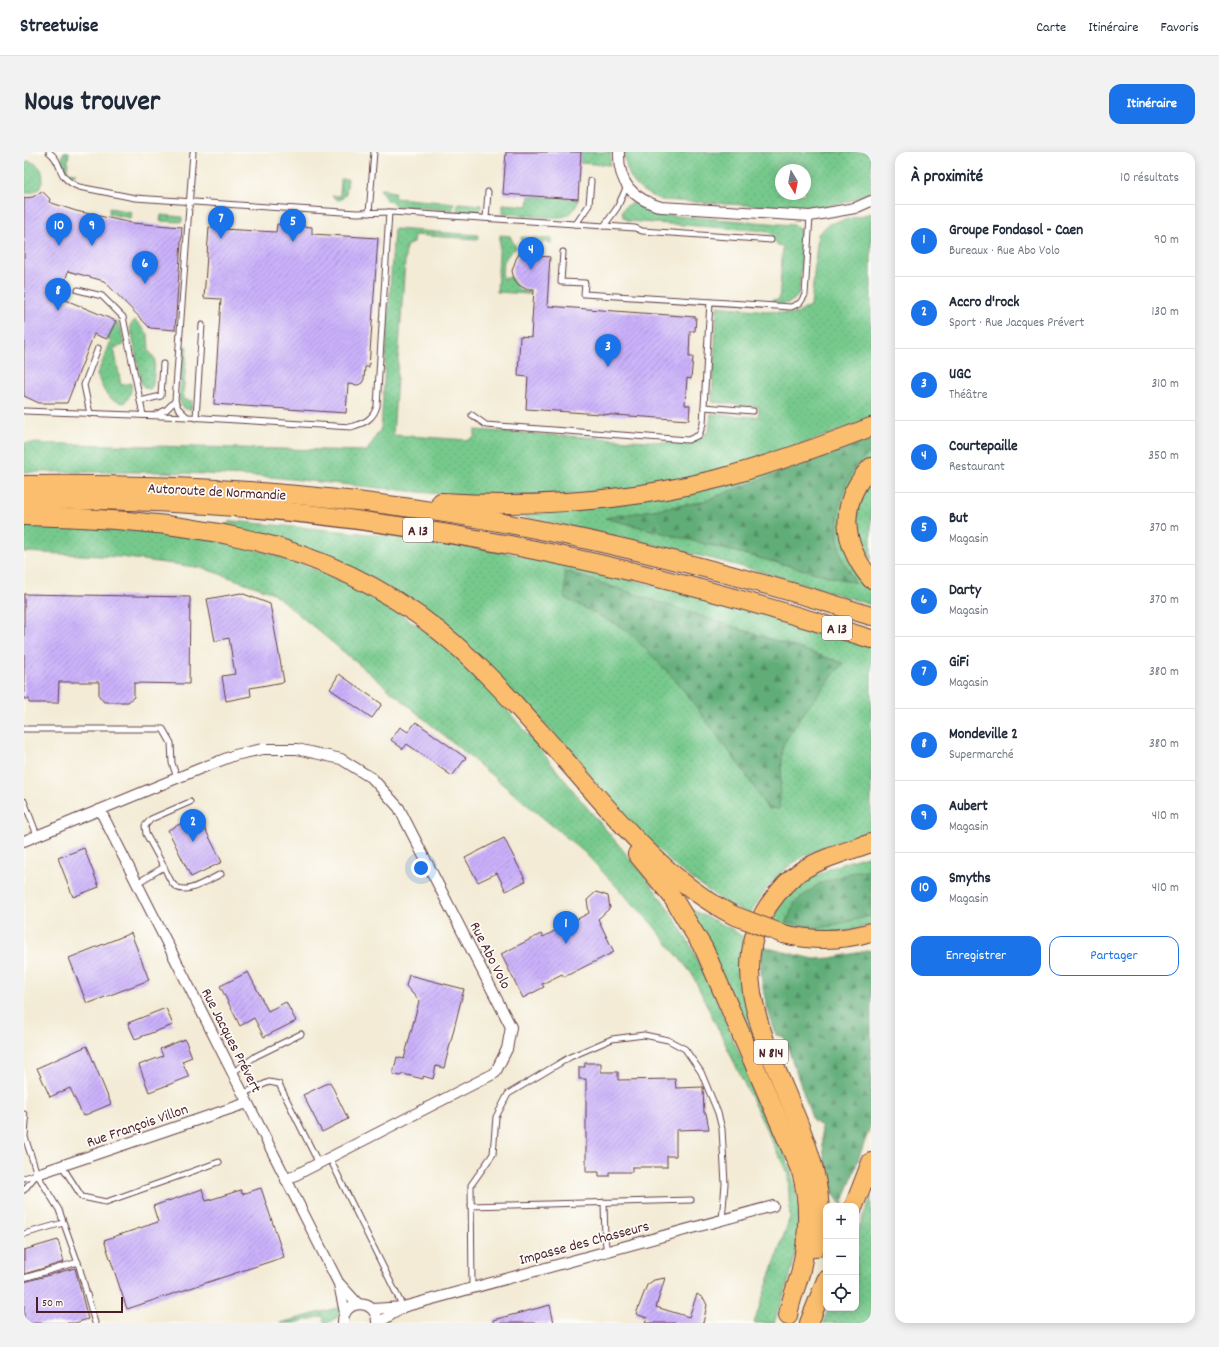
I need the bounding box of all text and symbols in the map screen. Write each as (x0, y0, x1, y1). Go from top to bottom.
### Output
text: Streetwise (20, 14, 98, 41)
text: Carte (1036, 18, 1066, 38)
text: Itinéraire (1088, 18, 1138, 38)
text: Favoris (1160, 18, 1199, 38)
text: Nous trouver (24, 84, 160, 124)
button: Itinéraire (1109, 84, 1195, 124)
north arrow (775, 164, 811, 200)
text: À proximité (911, 166, 983, 190)
text: 10 résultats (1120, 169, 1179, 188)
pin: 7 (208, 206, 234, 239)
pin: 5 (280, 209, 306, 242)
pin: 10 (46, 213, 72, 246)
pin: 9 (79, 213, 105, 246)
text: Groupe Fondasol - Caen (949, 220, 1083, 242)
text: 1 (923, 231, 925, 250)
text: 90 m (1154, 231, 1179, 250)
pin: 4 (518, 237, 544, 270)
text: Bureaux · Rue Abo Volo (949, 242, 1060, 261)
pin: 6 (132, 251, 158, 284)
pin: 8 (45, 278, 71, 311)
text: Accro d'rock (949, 292, 1019, 314)
text: 2 (921, 303, 927, 322)
text: 130 m (1151, 303, 1179, 322)
text: Sport · Rue Jacques Prévert (949, 314, 1084, 333)
pin: 3 (595, 334, 621, 367)
text: UGC (949, 364, 971, 386)
text: 3 (921, 375, 927, 394)
text: 310 m (1151, 375, 1179, 394)
text: Théâtre (949, 386, 988, 405)
text: Courtepaille (949, 436, 1018, 458)
text: 4 (921, 447, 927, 466)
text: 350 m (1148, 447, 1179, 466)
text: Restaurant (949, 458, 1005, 477)
street label: Autoroute de Normandie (147, 478, 287, 508)
text: But (949, 508, 968, 530)
road number: A 13 (403, 518, 433, 542)
text: 5 (921, 519, 927, 538)
text: 370 m (1149, 519, 1179, 538)
text: Magasin (949, 530, 988, 549)
text: Darty (949, 580, 981, 602)
text: 6 (921, 591, 927, 610)
text: 370 m (1149, 591, 1179, 610)
text: Magasin (949, 602, 988, 621)
road number: A 13 (822, 616, 852, 640)
text: GiFi (949, 652, 969, 674)
text: 7 (922, 663, 926, 682)
text: 380 m (1149, 663, 1179, 682)
text: Magasin (949, 674, 988, 693)
text: Mondeville 2 (949, 724, 1018, 746)
text: 8 (921, 735, 927, 754)
text: 380 m (1149, 735, 1179, 754)
text: Supermarché (949, 746, 1014, 765)
text: Aubert (949, 796, 988, 818)
text: 9 (921, 807, 927, 826)
text: 410 m (1152, 807, 1179, 826)
pin: 2 (180, 809, 206, 842)
text: Magasin (949, 818, 988, 837)
your location (411, 858, 431, 878)
text: Smyths (949, 868, 991, 890)
text: 10 (919, 879, 929, 898)
text: 410 m (1152, 879, 1179, 898)
text: Magasin (949, 890, 988, 909)
pin: 1 (553, 911, 579, 944)
street label: Rue Abo Volo (463, 919, 516, 994)
button: Enregistrer (911, 936, 1041, 976)
button: Partager (1049, 936, 1179, 976)
street label: Rue Jacques Prévert (194, 985, 266, 1097)
road number: N 814 (754, 1040, 788, 1064)
street label: Rue François Villon (84, 1099, 191, 1155)
map controls (823, 1203, 859, 1311)
button: + (823, 1203, 859, 1239)
street label: Impasse des Chasseurs (517, 1216, 652, 1272)
button: − (823, 1239, 859, 1275)
button: locate (823, 1275, 859, 1311)
scale bar (36, 1295, 123, 1314)
text: 50 m (42, 1296, 63, 1312)

